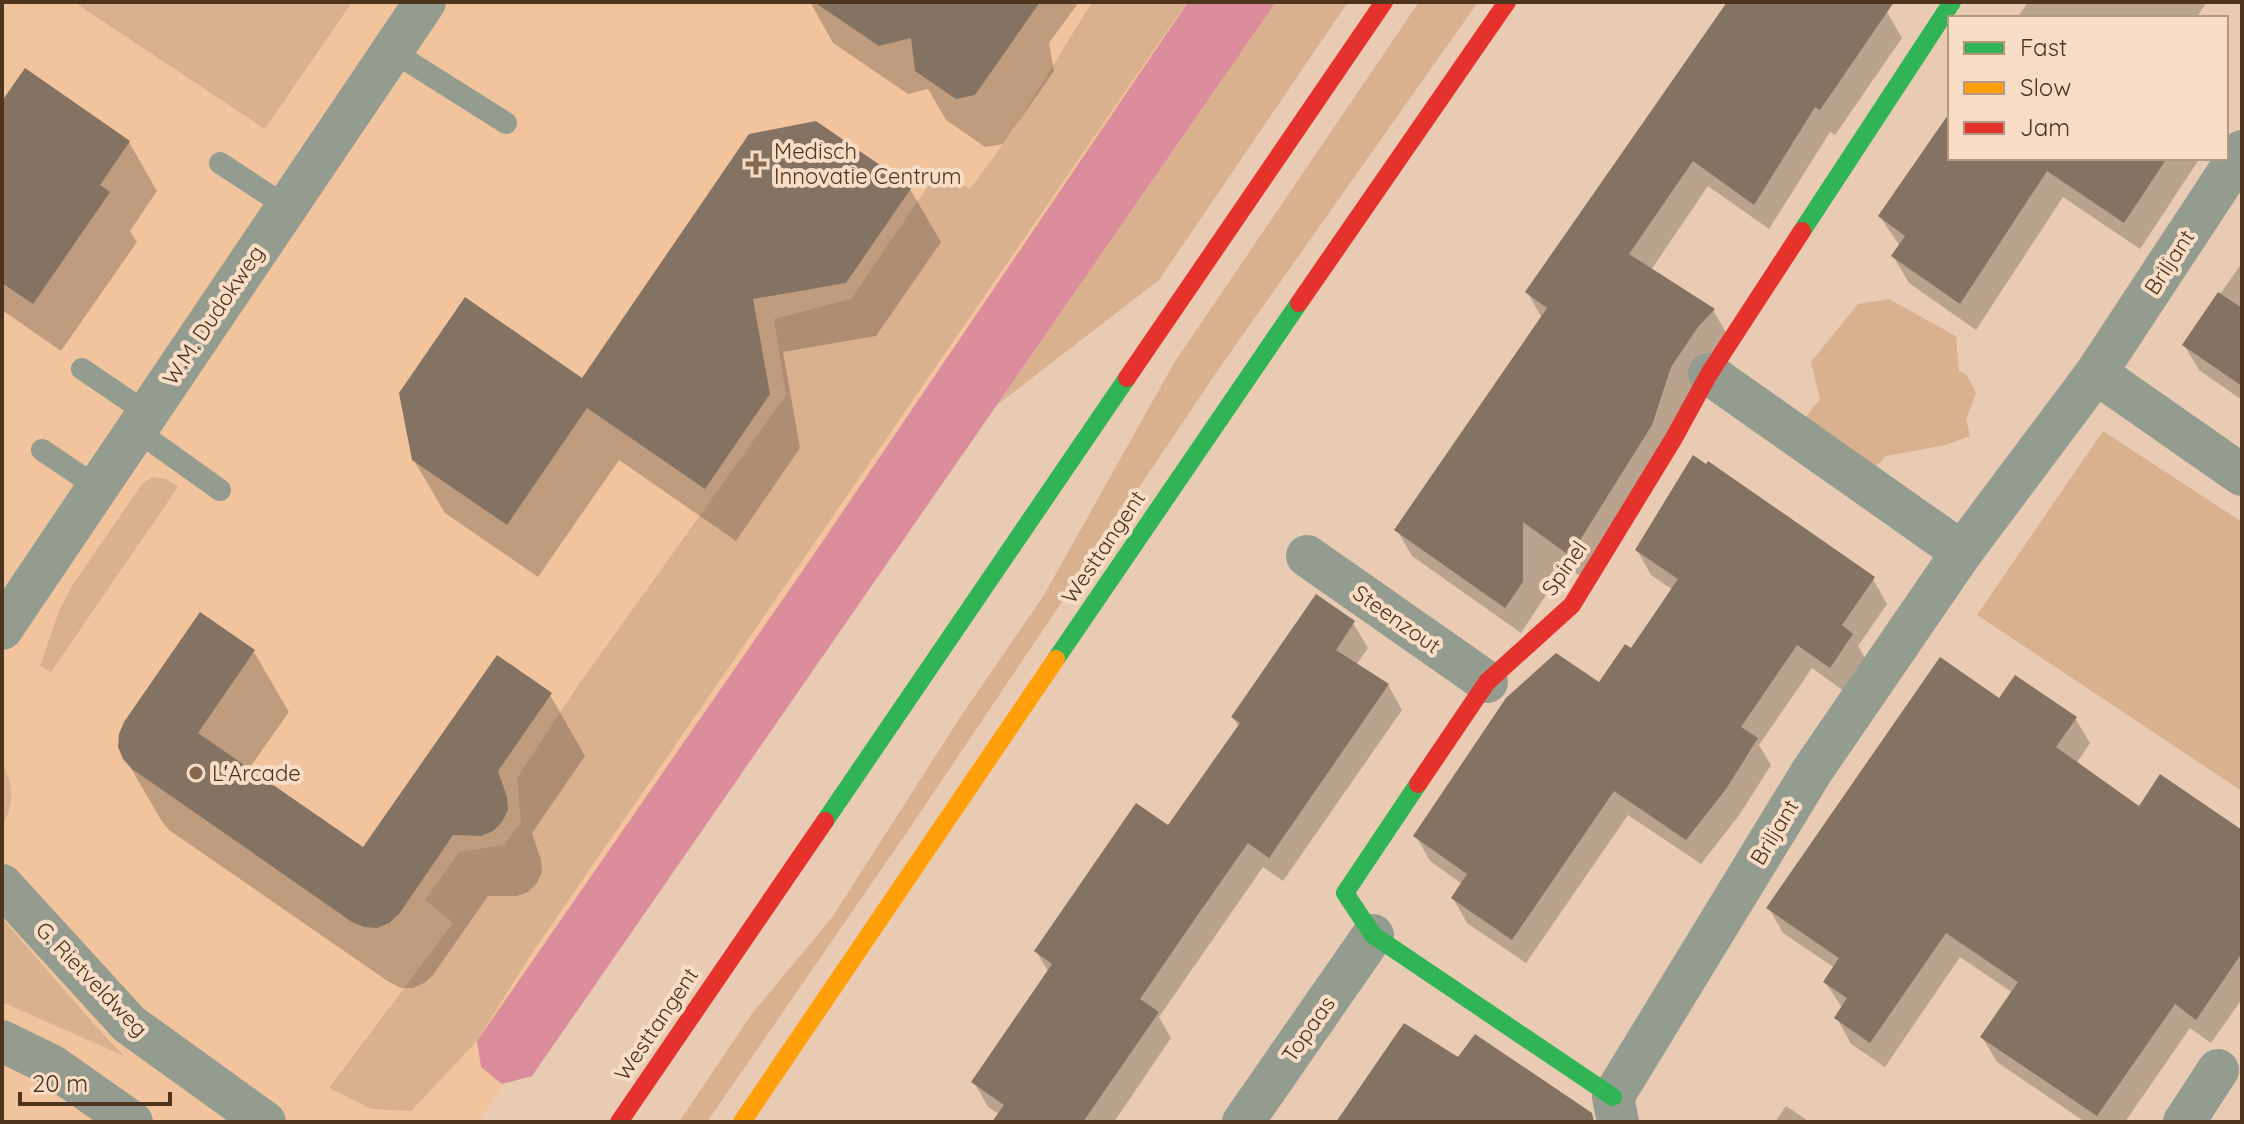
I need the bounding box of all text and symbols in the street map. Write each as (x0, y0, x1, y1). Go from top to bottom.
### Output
legend (1948, 16, 2228, 160)
text: Fast (2020, 32, 2067, 62)
text: Slow (2020, 72, 2071, 102)
text: Jam (2020, 112, 2070, 142)
place label: Medisch Innovatie Centrum (774, 137, 962, 190)
marker: Medisch Innovatie Centrum (745, 153, 767, 175)
street label: Briljant (2138, 224, 2200, 300)
street label: W.M. Dudokweg (156, 240, 270, 390)
street label: Westtangent (1055, 485, 1151, 609)
street label: Spinel (1535, 535, 1593, 601)
street label: Steenzout (1348, 579, 1446, 659)
place label: L'Arcade (212, 759, 301, 787)
marker: L'Arcade (187, 764, 205, 782)
street label: Briljant (1744, 794, 1804, 870)
street label: G. Rietveldweg (30, 916, 154, 1042)
street label: Westtangent (608, 962, 704, 1086)
street label: Topaas (1275, 990, 1341, 1068)
scale bar (20, 1056, 170, 1106)
text: 20 m (32, 1068, 88, 1098)

